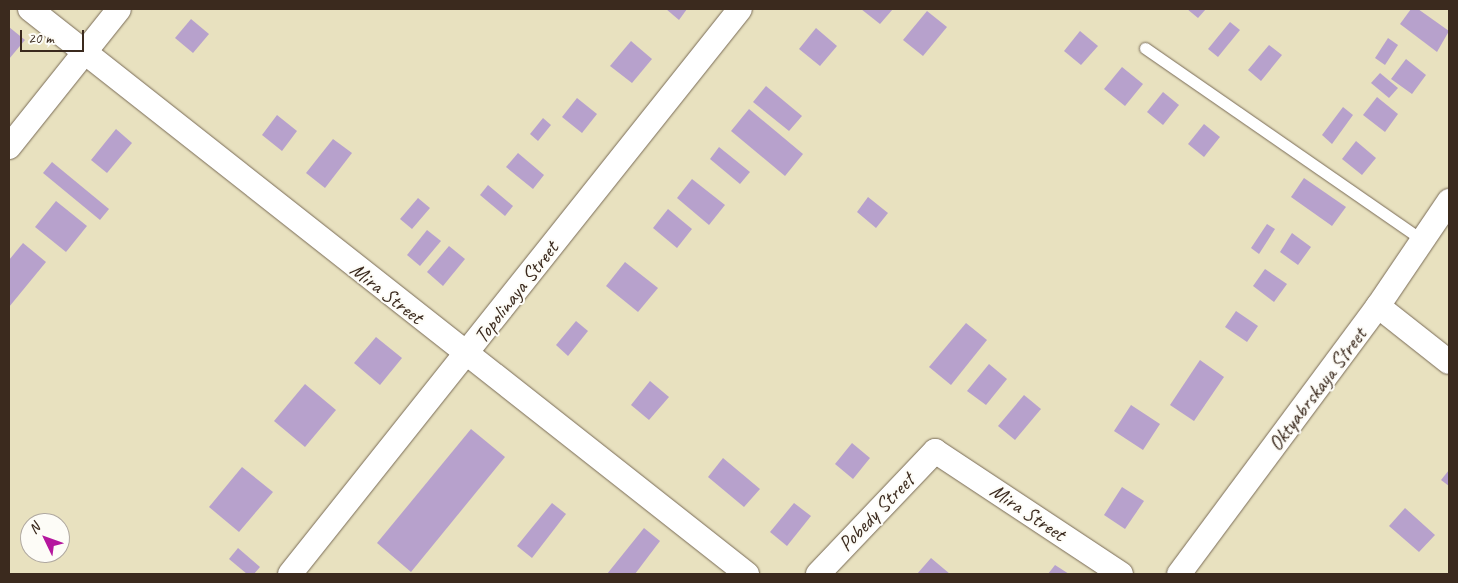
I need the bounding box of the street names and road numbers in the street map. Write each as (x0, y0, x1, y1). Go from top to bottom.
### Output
street label: Topolinaya Street (468, 236, 564, 348)
street label: Mira Street (345, 257, 429, 329)
street label: Oktyabrskaya Street (1262, 322, 1372, 456)
street label: Pobedy Street (833, 468, 919, 556)
street label: Mira Street (985, 477, 1071, 547)

